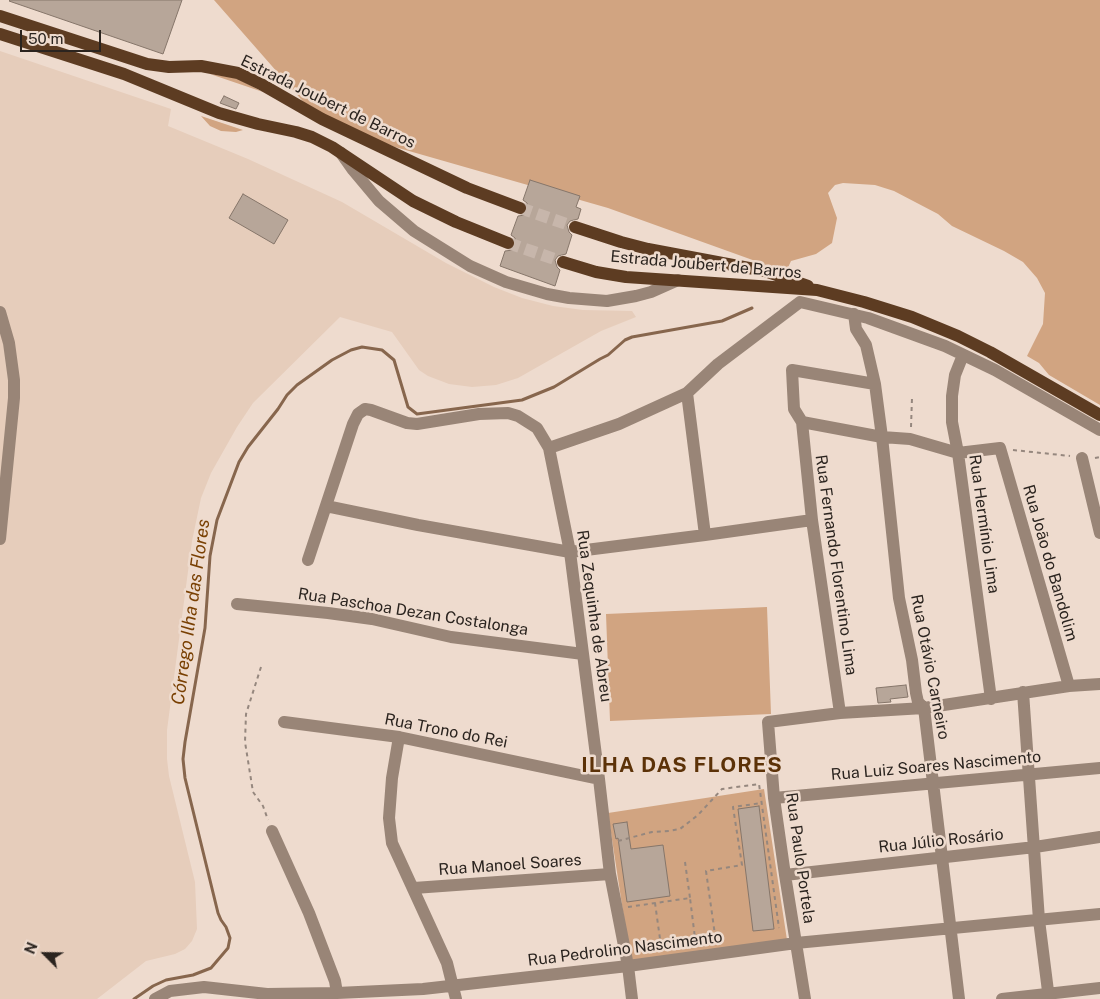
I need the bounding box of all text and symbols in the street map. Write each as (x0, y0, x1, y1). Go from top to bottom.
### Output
scale bar (22, 20, 104, 52)
text: 50 m (28, 30, 63, 47)
street label: Estrada Joubert de Barros (238, 51, 418, 153)
street label: Estrada Joubert de Barros (610, 247, 802, 283)
street label: Rua Fernando Florentino Lima (811, 453, 861, 677)
street label: Rua Hermínio Lima (965, 453, 1003, 595)
street label: Rua João do Bandolim (1018, 482, 1082, 644)
water label: Córrego Ilha das Flores (167, 518, 215, 706)
street label: Rua Zequinha de Abreu (572, 529, 616, 703)
street label: Rua Paschoa Dezan Costalonga (296, 584, 530, 640)
street label: Rua Otávio Carneiro (906, 593, 954, 741)
street label: Rua Trono do Rei (383, 710, 509, 752)
street label: Rua Luiz Soares Nascimento (830, 747, 1042, 785)
district label: ILHA DAS FLORES (579, 753, 785, 779)
street label: Rua Paulo Portela (781, 791, 819, 925)
street label: Rua Júlio Rosário (877, 825, 1005, 857)
street label: Rua Manoel Soares (438, 850, 582, 880)
street label: Rua Pedrolino Nascimento (527, 928, 723, 970)
north arrow (20, 929, 70, 979)
text: N (22, 940, 41, 956)

